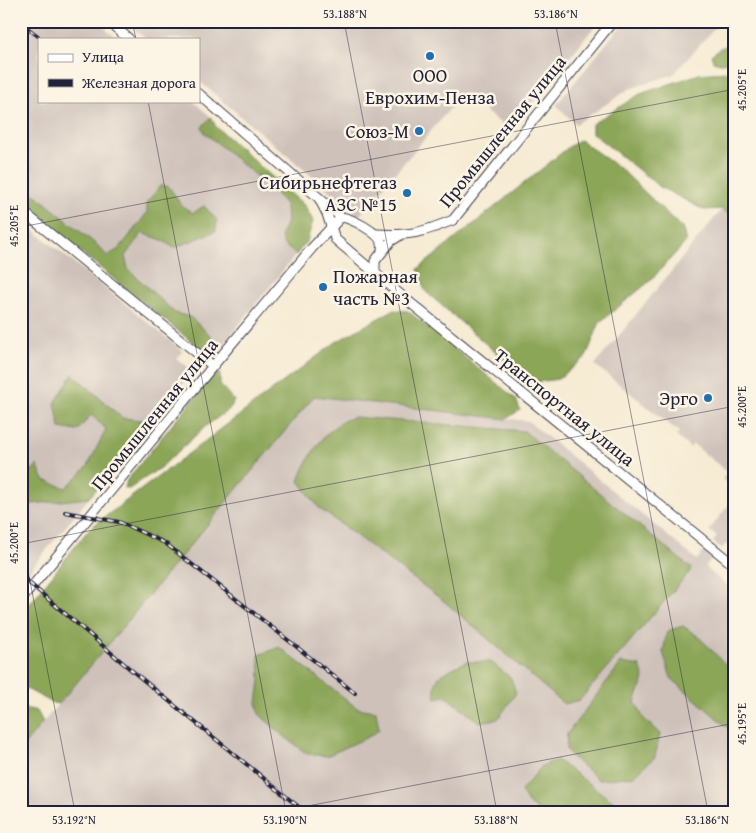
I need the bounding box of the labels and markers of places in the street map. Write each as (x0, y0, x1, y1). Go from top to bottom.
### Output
marker: ООО Еврохим-Пенза (424, 50, 436, 62)
place label: ООО Еврохим-Пенза (365, 61, 495, 111)
place label: Союз-М (346, 117, 409, 145)
marker: Союз-М (413, 125, 425, 137)
place label: Сибирьнефтегаз АЗС №15 (259, 168, 397, 218)
marker: Сибирьнефтегаз АЗС №15 (401, 187, 413, 199)
place label: Пожарная часть №3 (333, 262, 418, 312)
marker: Пожарная часть №3 (317, 281, 329, 293)
place label: Эрго (659, 384, 698, 412)
marker: Эрго (702, 392, 714, 404)

